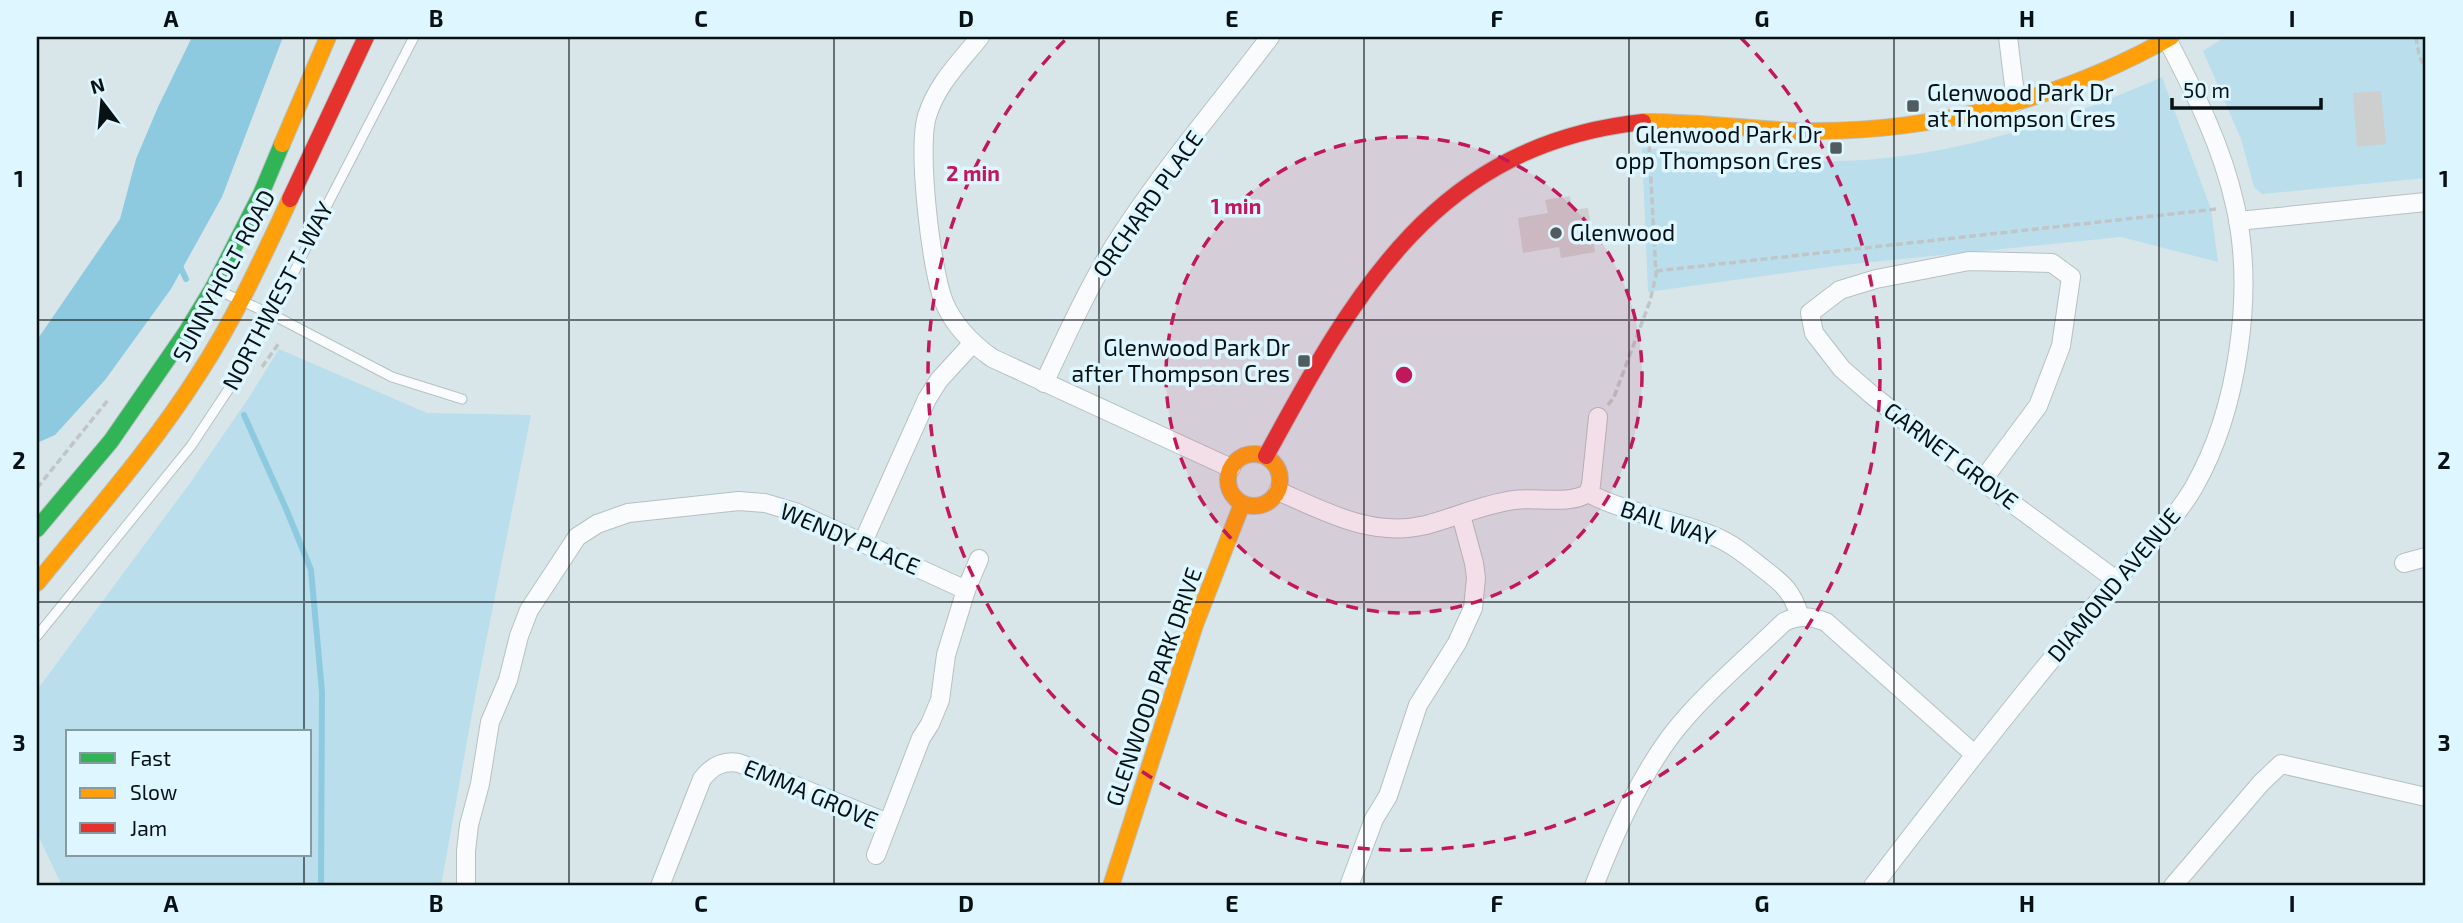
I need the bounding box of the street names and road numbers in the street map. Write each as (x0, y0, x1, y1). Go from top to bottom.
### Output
street label: ORCHARD PLACE (1086, 125, 1208, 282)
street label: SUNNYHOLT ROAD (166, 185, 280, 366)
street label: NORTHWEST T-WAY (216, 197, 339, 394)
street label: GARNET GROVE (1879, 396, 2024, 515)
street label: BAIL WAY (1617, 494, 1719, 551)
street label: WENDY PLACE (776, 496, 924, 580)
street label: DIAMOND AVENUE (2041, 502, 2186, 667)
street label: GLENWOOD PARK DRIVE (1099, 564, 1207, 810)
street label: EMMA GROVE (740, 752, 883, 834)

